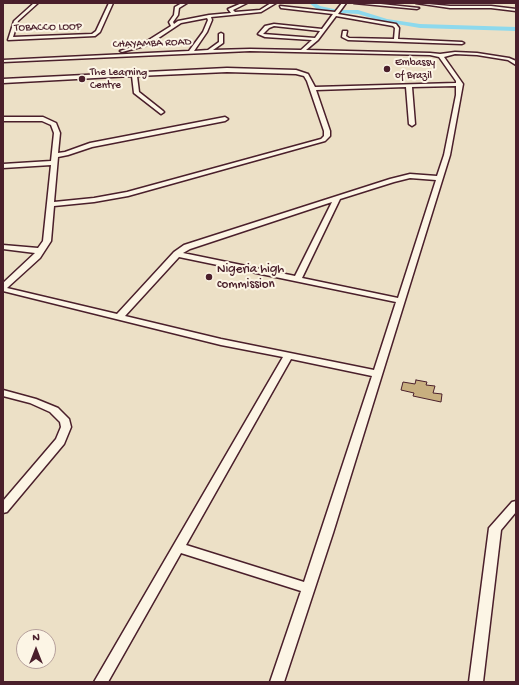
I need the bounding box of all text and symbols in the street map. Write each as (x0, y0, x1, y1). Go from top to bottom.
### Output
street label: TOBACCO LOOP (14, 21, 82, 35)
street label: CHAYAMBA ROAD (112, 36, 192, 52)
place label: Embassy of Brazil (395, 56, 435, 82)
marker: Embassy of Brazil (382, 64, 392, 74)
place label: The Learning Centre (90, 66, 147, 92)
marker: The Learning Centre (77, 74, 87, 84)
place label: Nigeria high commission (217, 262, 284, 293)
marker: Nigeria high commission (204, 272, 214, 282)
north arrow (16, 629, 56, 669)
text: N (32, 632, 40, 644)

